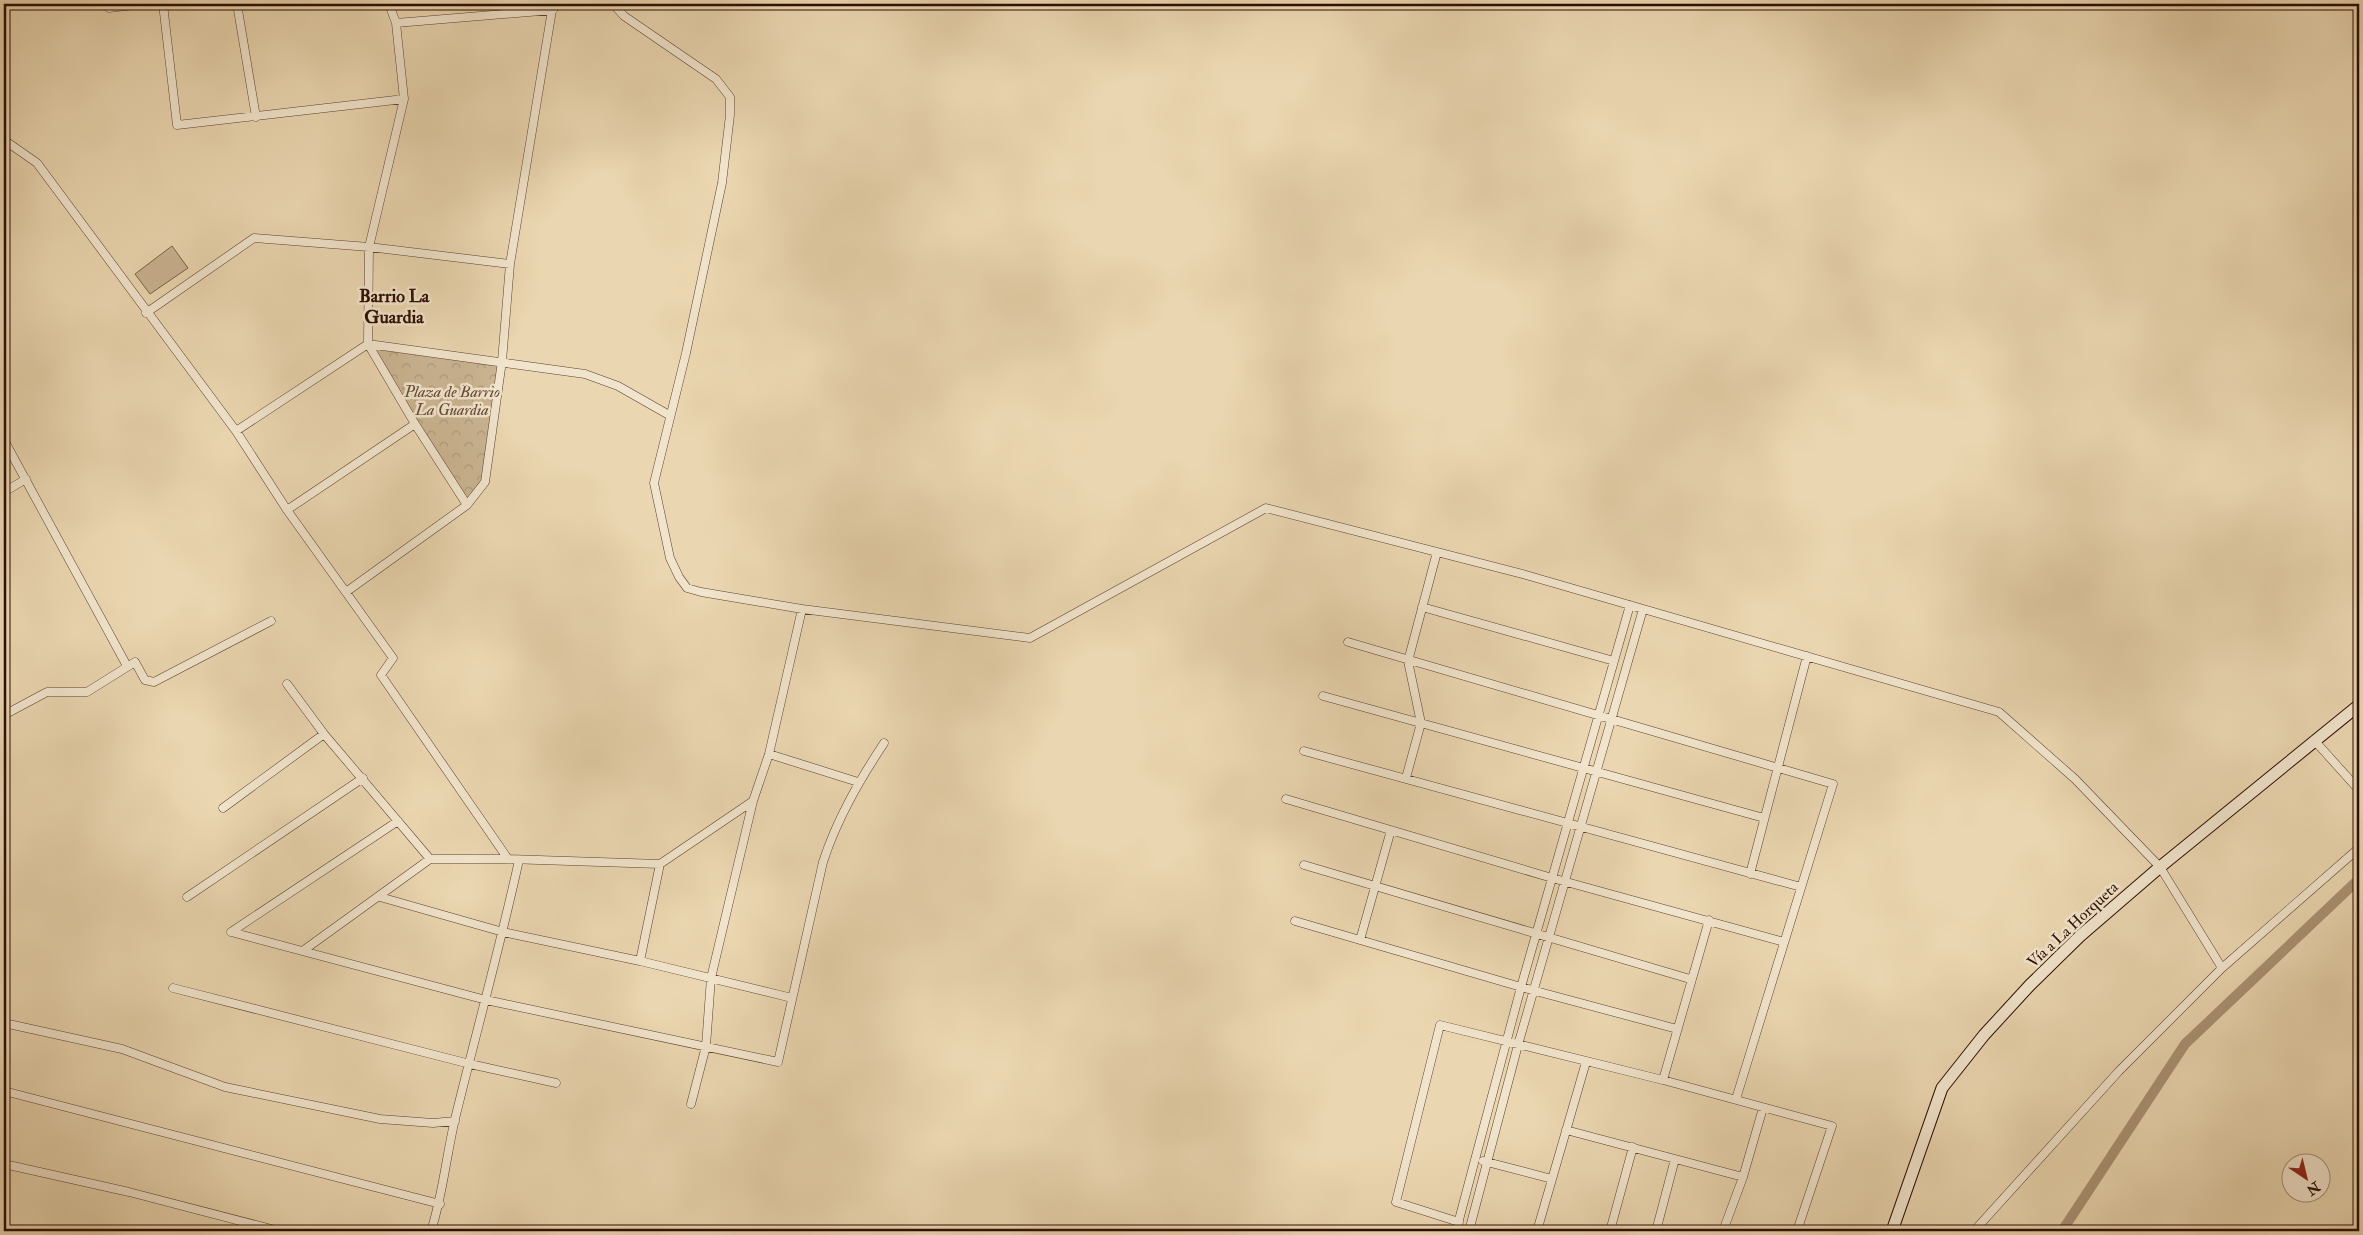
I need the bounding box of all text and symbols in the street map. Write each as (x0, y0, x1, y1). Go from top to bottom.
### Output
district label: Barrio La Guardia (359, 285, 430, 329)
park label: Plaza de Barrio La Guardia (403, 382, 500, 420)
street label: Vía a La Horqueta (2023, 877, 2123, 972)
north arrow (2280, 1152, 2330, 1202)
text: N (2303, 1177, 2324, 1199)

